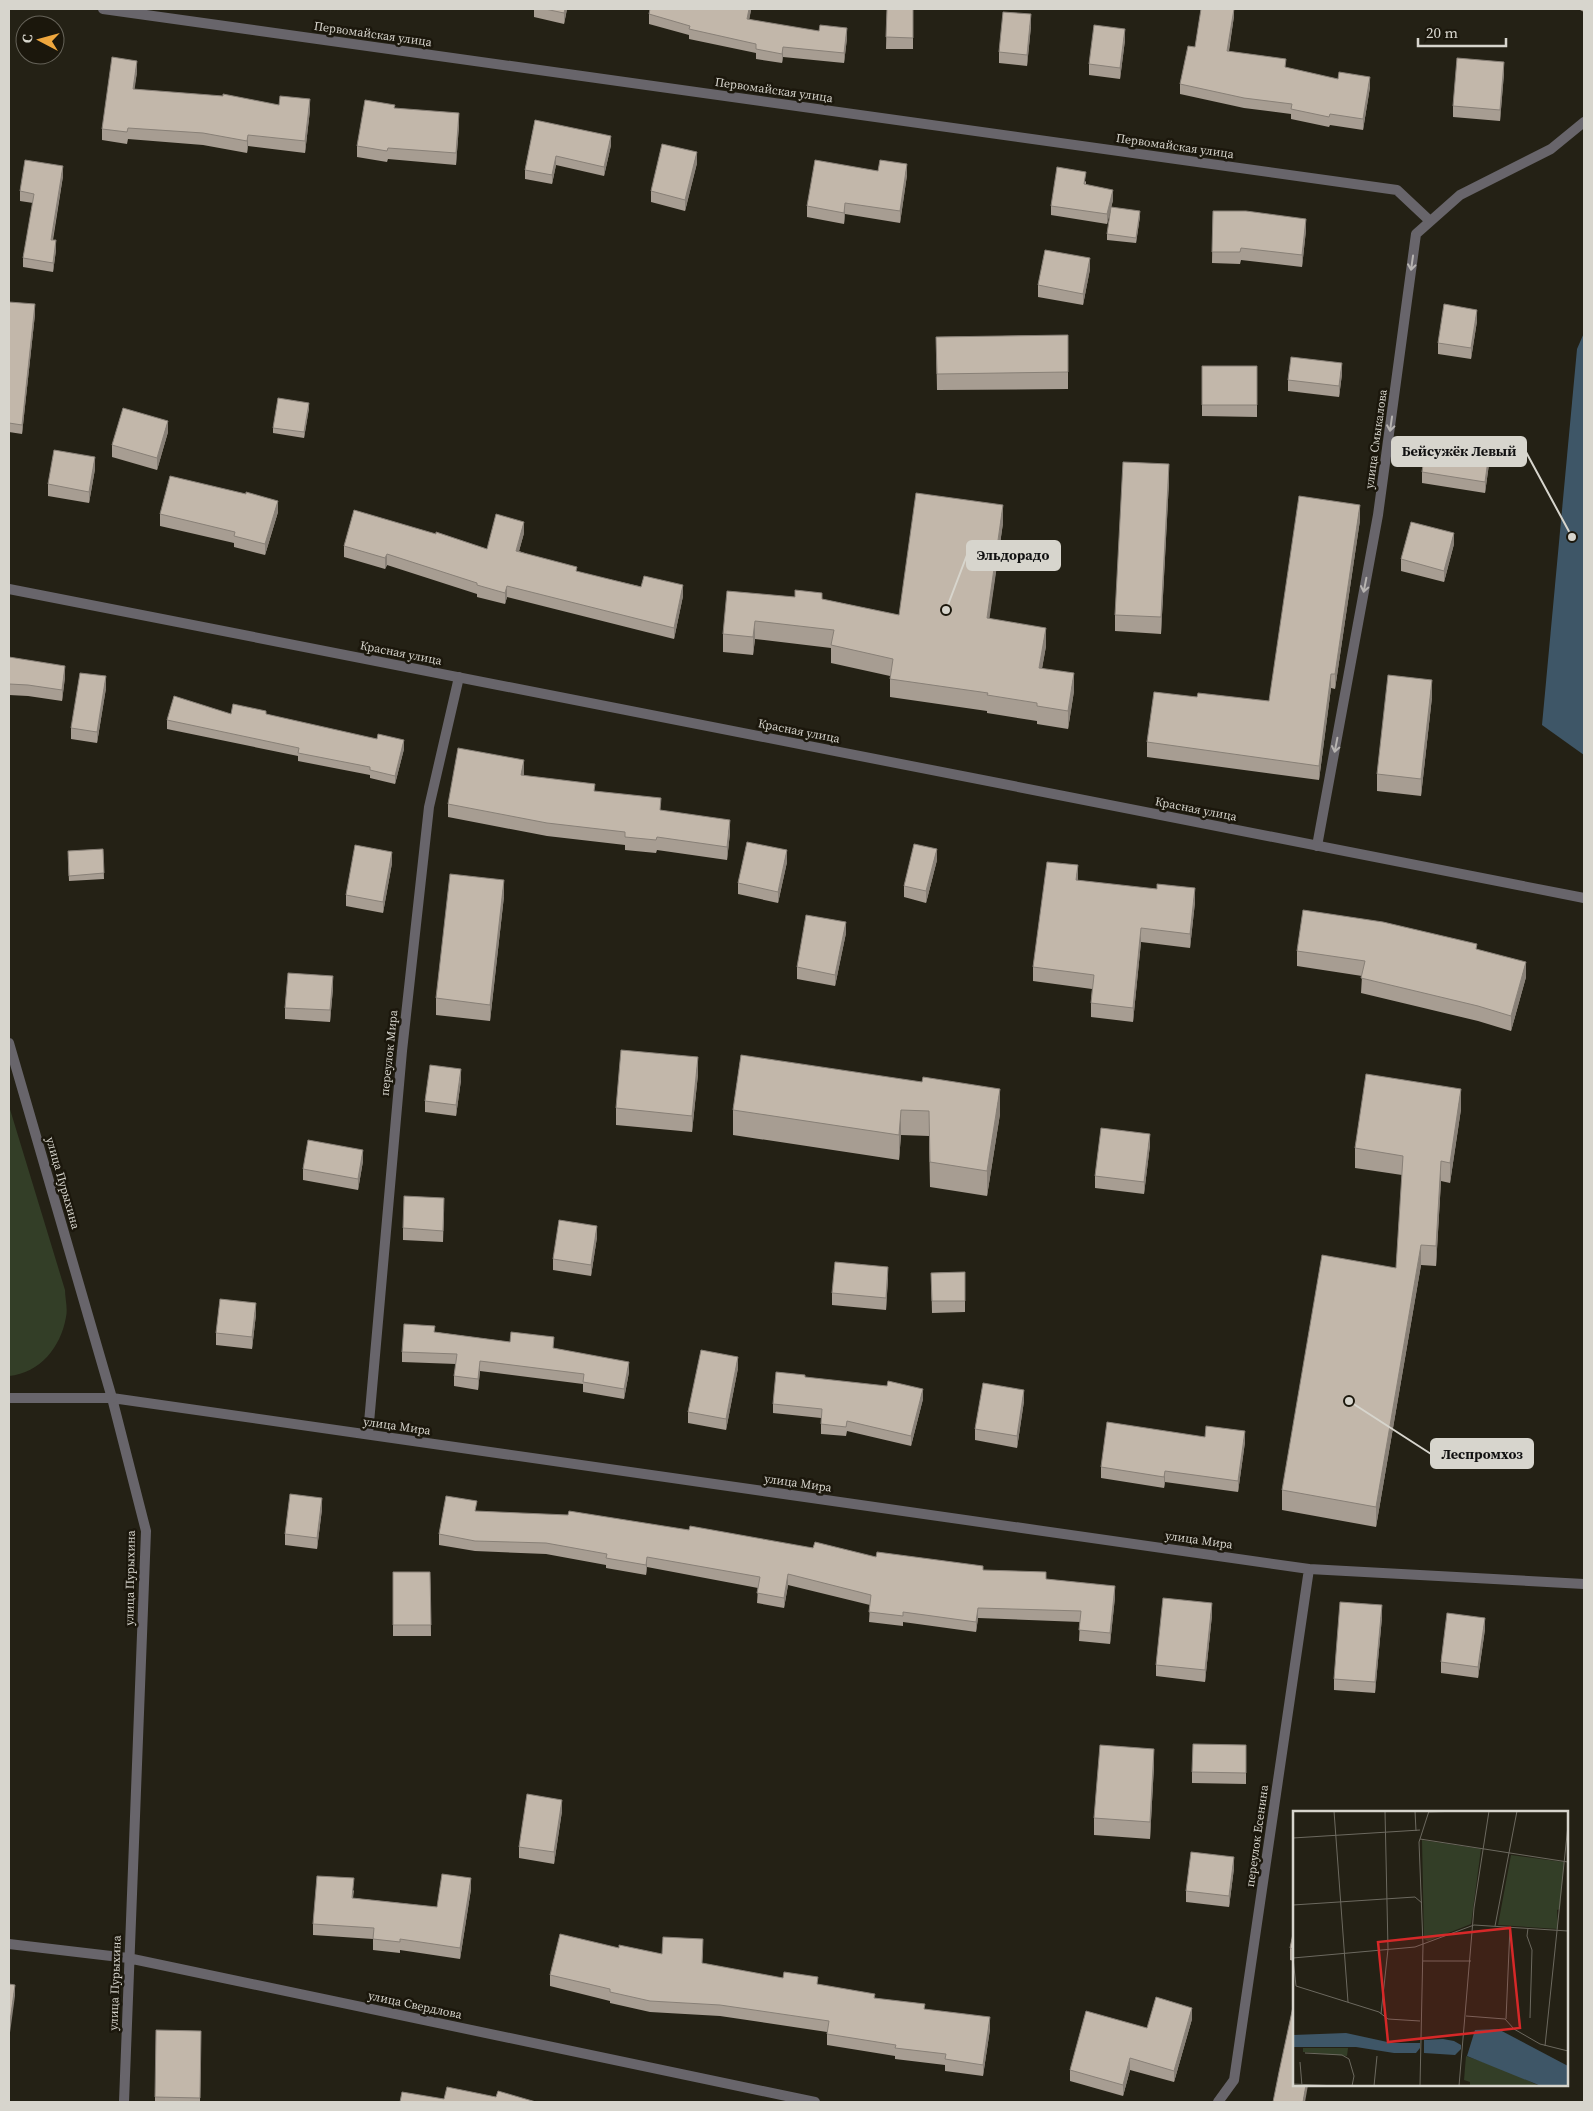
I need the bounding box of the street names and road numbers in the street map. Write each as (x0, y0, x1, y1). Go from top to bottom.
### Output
street label: Первомайская улица (313, 18, 434, 50)
street label: Первомайская улица (714, 74, 835, 106)
street label: Первомайская улица (1115, 130, 1236, 162)
street label: улица Смыкалова (1361, 387, 1391, 490)
street label: Красная улица (359, 637, 444, 669)
street label: Красная улица (757, 715, 842, 747)
street label: Красная улица (1154, 793, 1239, 825)
street label: переулок Мира (377, 1008, 402, 1097)
street label: улица Пурыхина (42, 1135, 84, 1232)
street label: улица Мира (362, 1413, 433, 1439)
street label: улица Мира (763, 1470, 834, 1496)
street label: улица Мира (1164, 1527, 1235, 1553)
street label: улица Пурыхина (121, 1529, 139, 1626)
street label: переулок Есенина (1242, 1783, 1272, 1888)
street label: улица Пурыхина (105, 1934, 125, 2031)
street label: улица Свердлова (367, 1987, 464, 2023)

